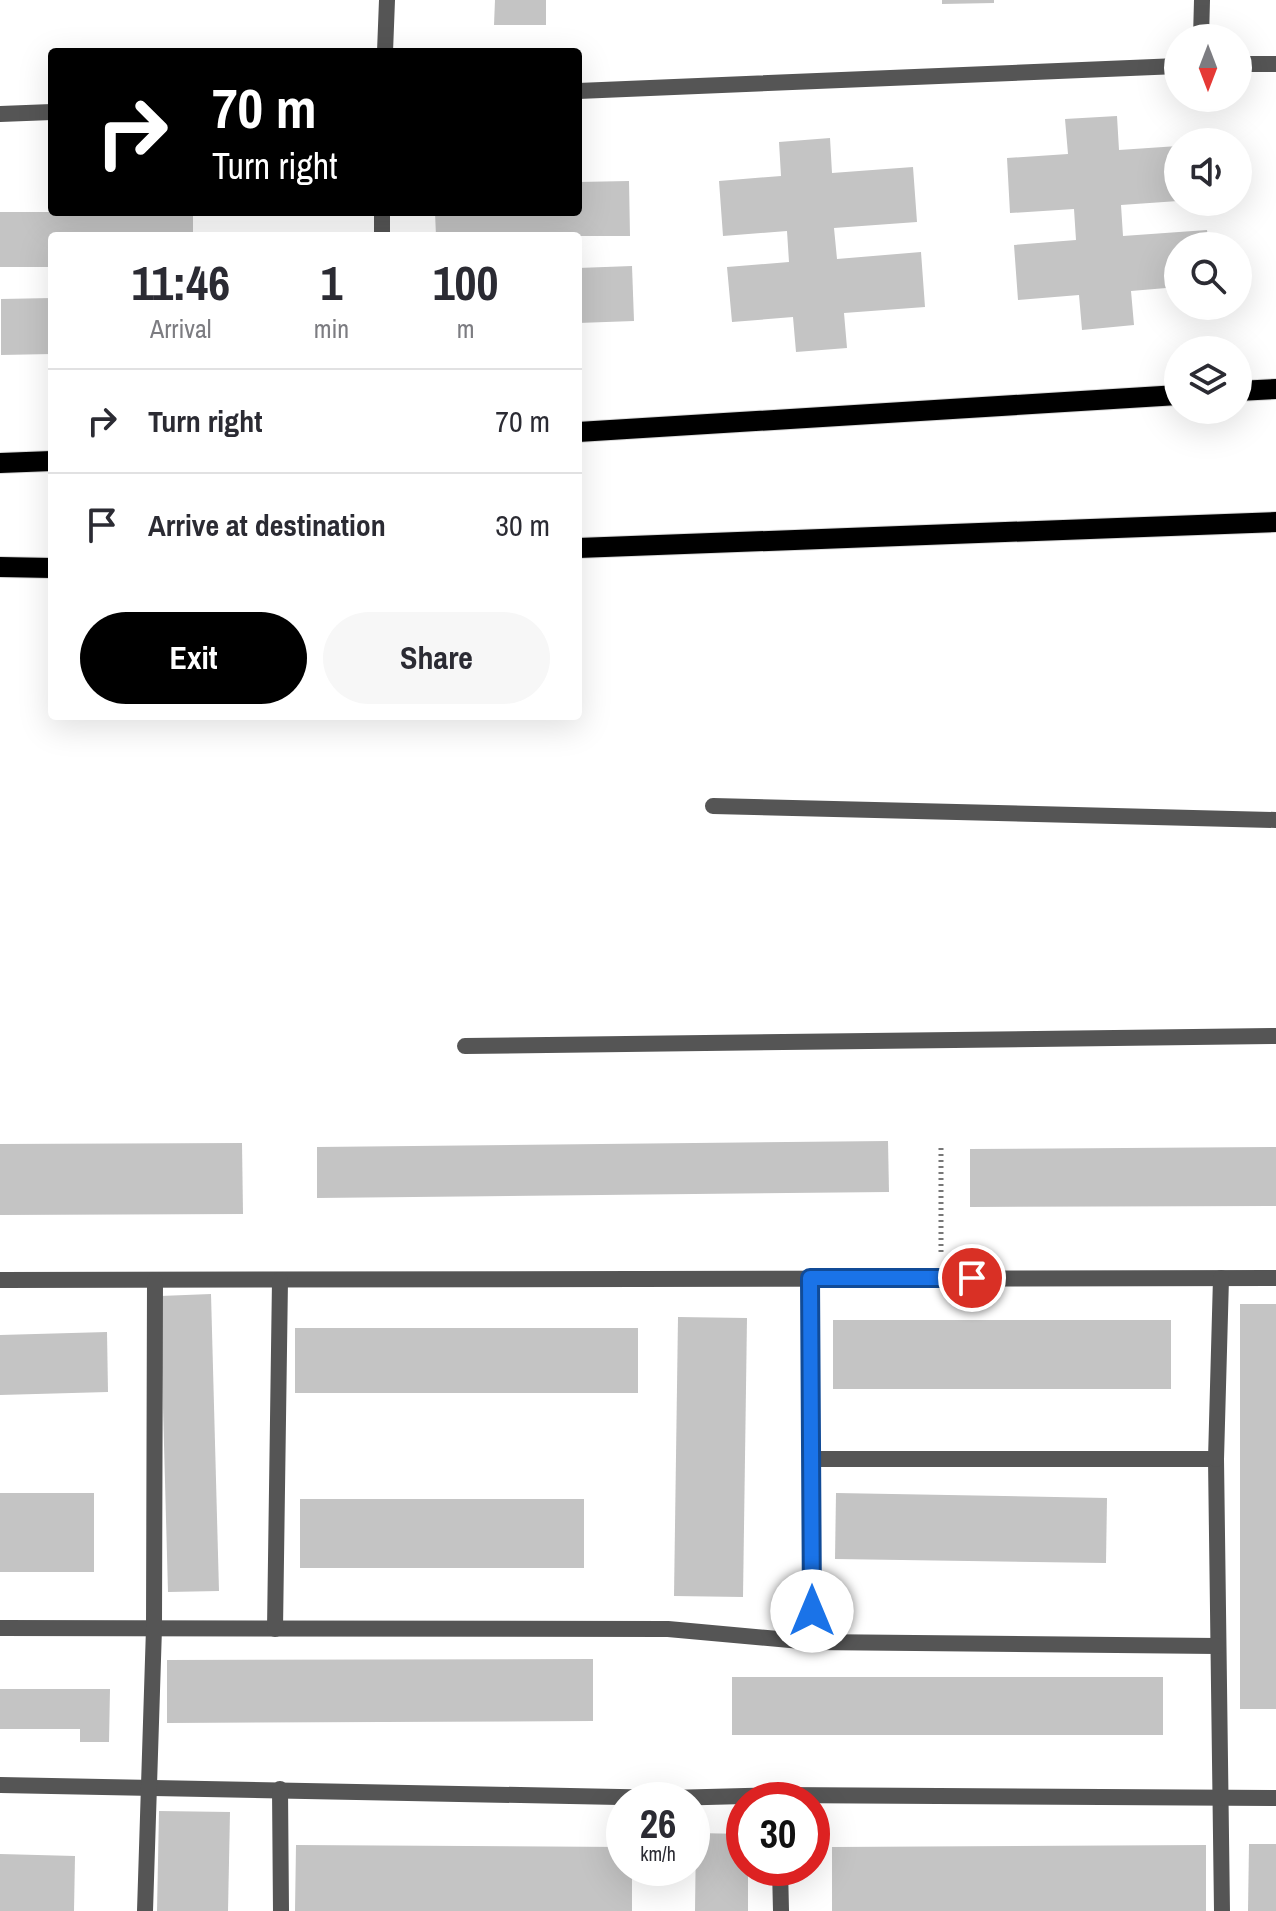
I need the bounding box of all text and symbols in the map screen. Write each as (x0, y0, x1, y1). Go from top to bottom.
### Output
north arrow (1164, 24, 1252, 112)
map controls (1164, 24, 1252, 424)
text: 70 m (212, 70, 317, 145)
icon: right (80, 80, 184, 184)
button: sound (1164, 128, 1252, 216)
text: Turn right (212, 142, 337, 190)
button: search (1164, 232, 1252, 320)
text: 11:46 (132, 250, 230, 315)
text: 1 (320, 250, 342, 315)
text: 100 (433, 250, 498, 315)
text: Arrival (150, 311, 212, 346)
text: min (314, 311, 349, 346)
text: m (457, 311, 474, 346)
button: layers (1164, 336, 1252, 424)
icon: right (80, 399, 124, 443)
text: Turn right (148, 401, 262, 441)
text: 70 m (495, 401, 550, 441)
icon: arrive (80, 503, 124, 547)
text: Arrive at destination (148, 505, 386, 545)
text: 30 m (495, 505, 550, 545)
button: Exit (80, 612, 307, 704)
button: Share (323, 612, 550, 704)
pin (938, 1244, 1006, 1312)
icon: arrive (950, 1256, 994, 1300)
position arrow (770, 1569, 854, 1653)
speed limit sign: 30 (726, 1782, 830, 1886)
text: 26 (640, 1797, 676, 1850)
text: km/h (640, 1840, 676, 1867)

